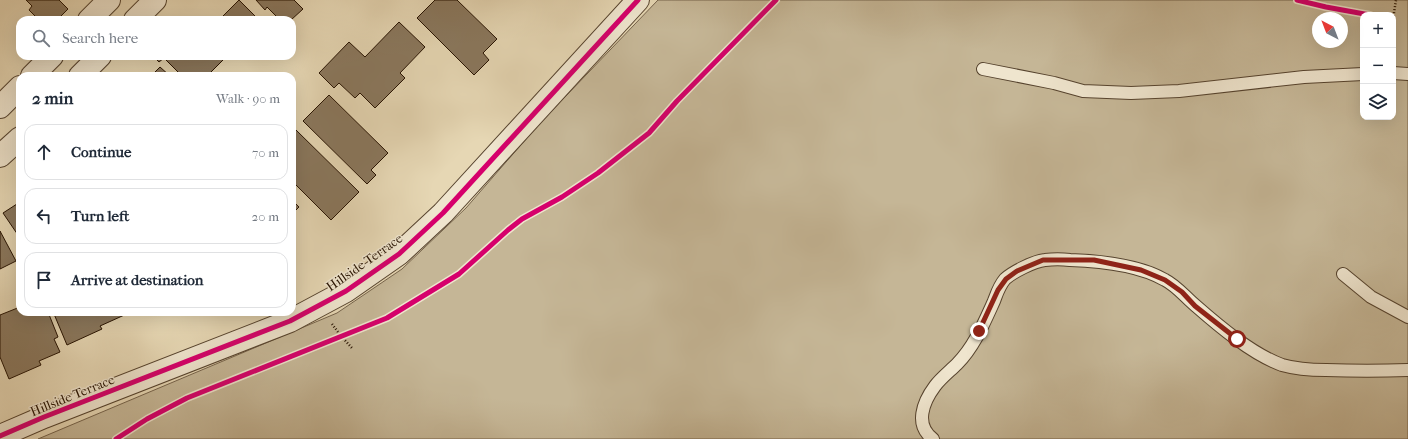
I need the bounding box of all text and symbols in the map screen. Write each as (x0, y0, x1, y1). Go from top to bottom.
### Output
north arrow (1312, 12, 1348, 48)
map controls (1360, 12, 1396, 120)
button: + (1360, 12, 1396, 48)
search box (16, 16, 296, 60)
icon: search (30, 27, 52, 49)
text: Search here (62, 29, 138, 47)
button: − (1360, 48, 1396, 84)
button: layers (1360, 84, 1396, 120)
text: 2 min (32, 88, 73, 108)
text: Walk · 90 m (216, 91, 280, 106)
icon: ahead (33, 141, 55, 163)
text: Continue (71, 143, 131, 161)
text: 70 m (252, 145, 279, 160)
icon: left (33, 205, 55, 227)
text: Turn left (71, 207, 129, 225)
text: 20 m (252, 209, 279, 224)
street label: Hillside Terrace (323, 230, 406, 294)
icon: arrive (33, 269, 55, 291)
text: Arrive at destination (71, 271, 203, 289)
route end (970, 322, 988, 340)
route start (1228, 330, 1246, 348)
street label: Hillside Terrace (28, 372, 117, 419)

